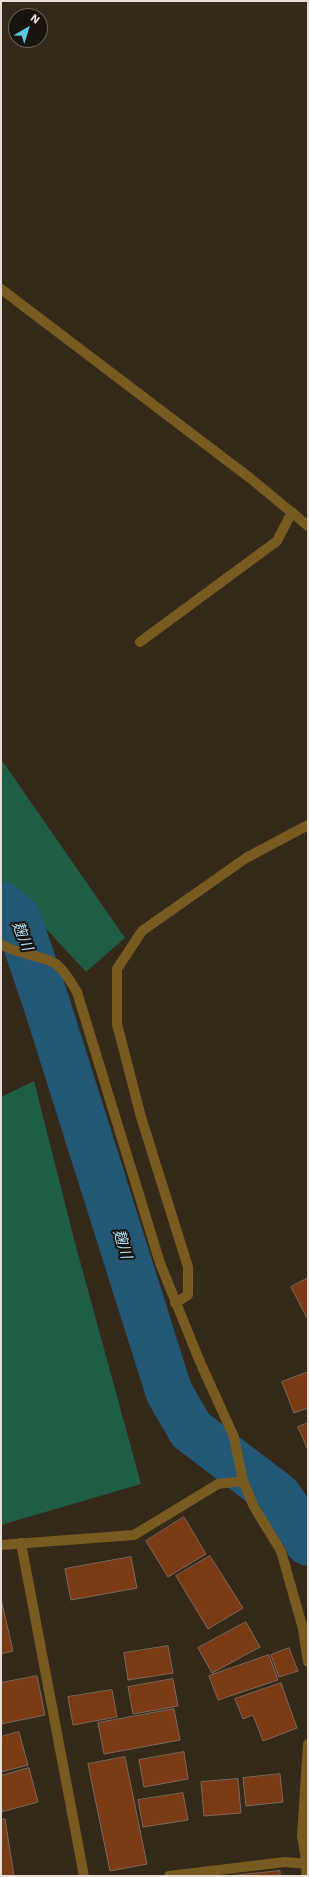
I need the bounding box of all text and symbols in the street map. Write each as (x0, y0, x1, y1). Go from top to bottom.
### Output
north arrow (8, 8, 48, 48)
text: N (28, 11, 42, 27)
water label: 麹川 (8, 919, 36, 953)
water label: 麹川 (109, 1227, 135, 1261)

